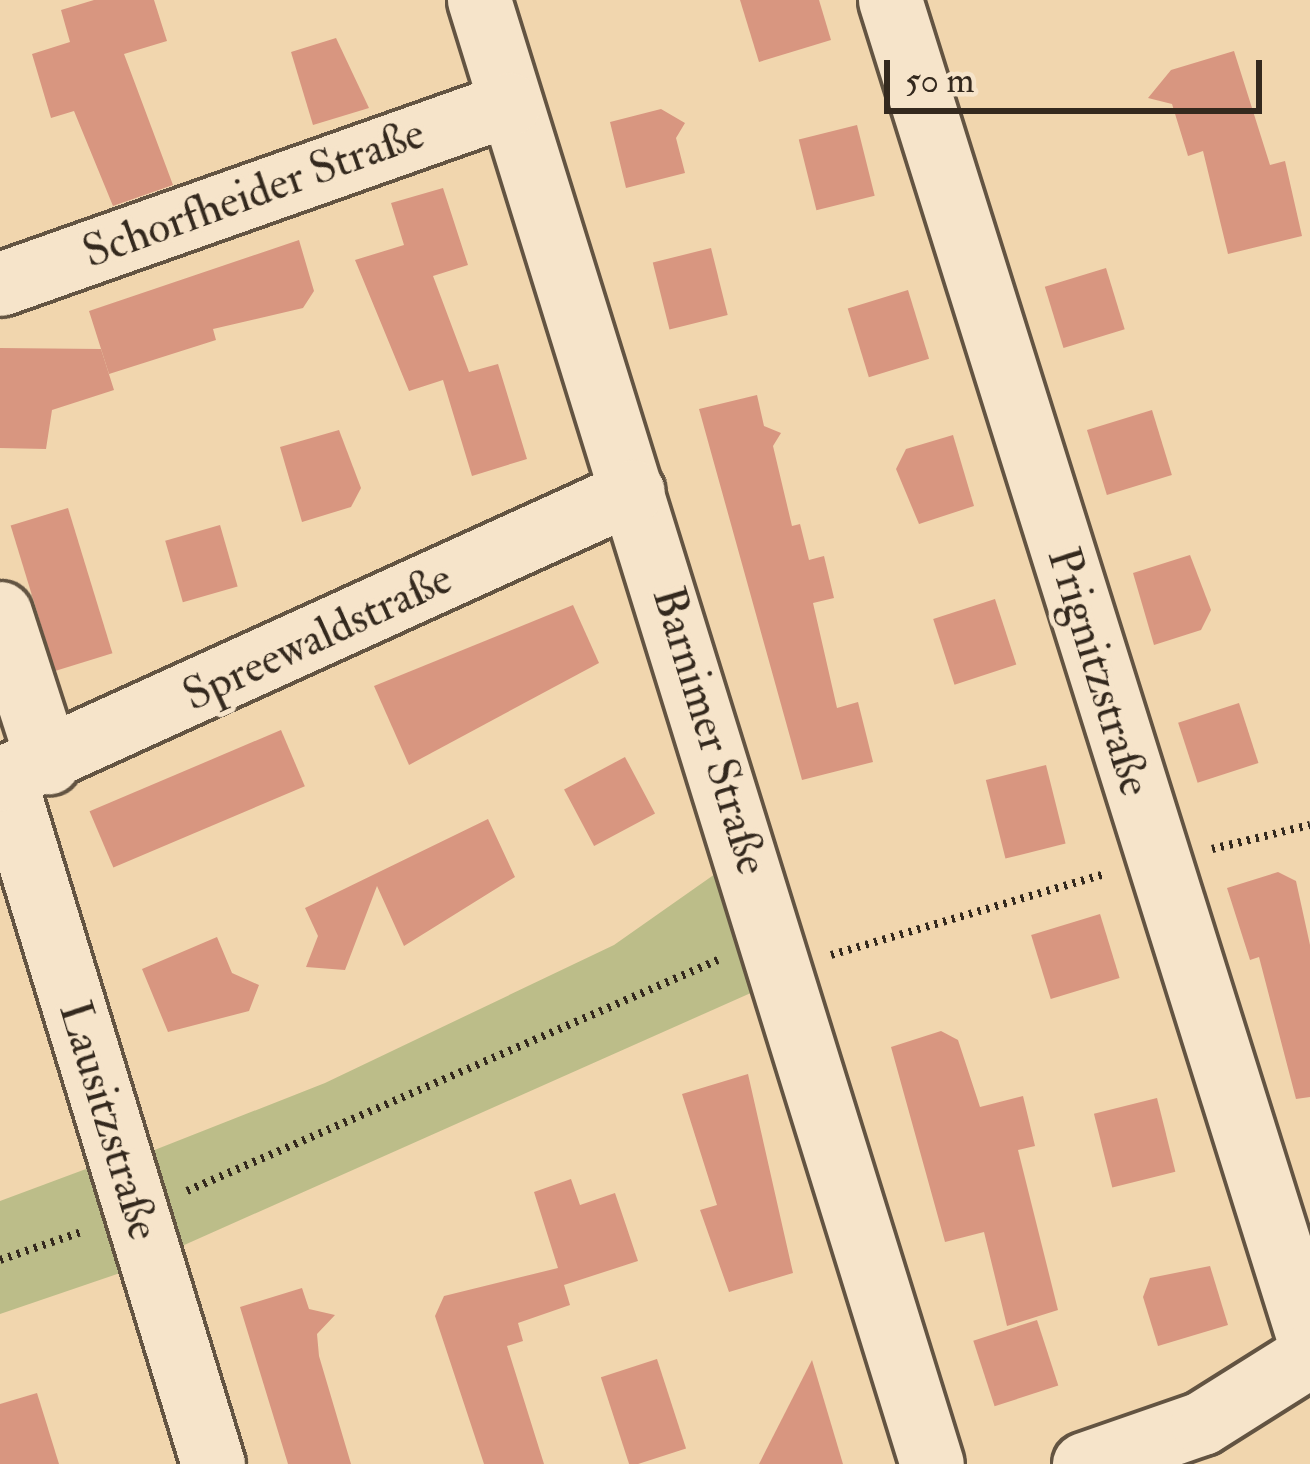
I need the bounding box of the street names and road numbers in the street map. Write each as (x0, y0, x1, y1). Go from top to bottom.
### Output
street label: Schorfheider Straße (76, 107, 432, 281)
street label: Prignitzstraße (1035, 541, 1161, 803)
street label: Spreewaldstraße (175, 552, 461, 724)
street label: Barnimer Straße (640, 581, 778, 881)
street label: Lausitzstraße (46, 995, 170, 1247)

